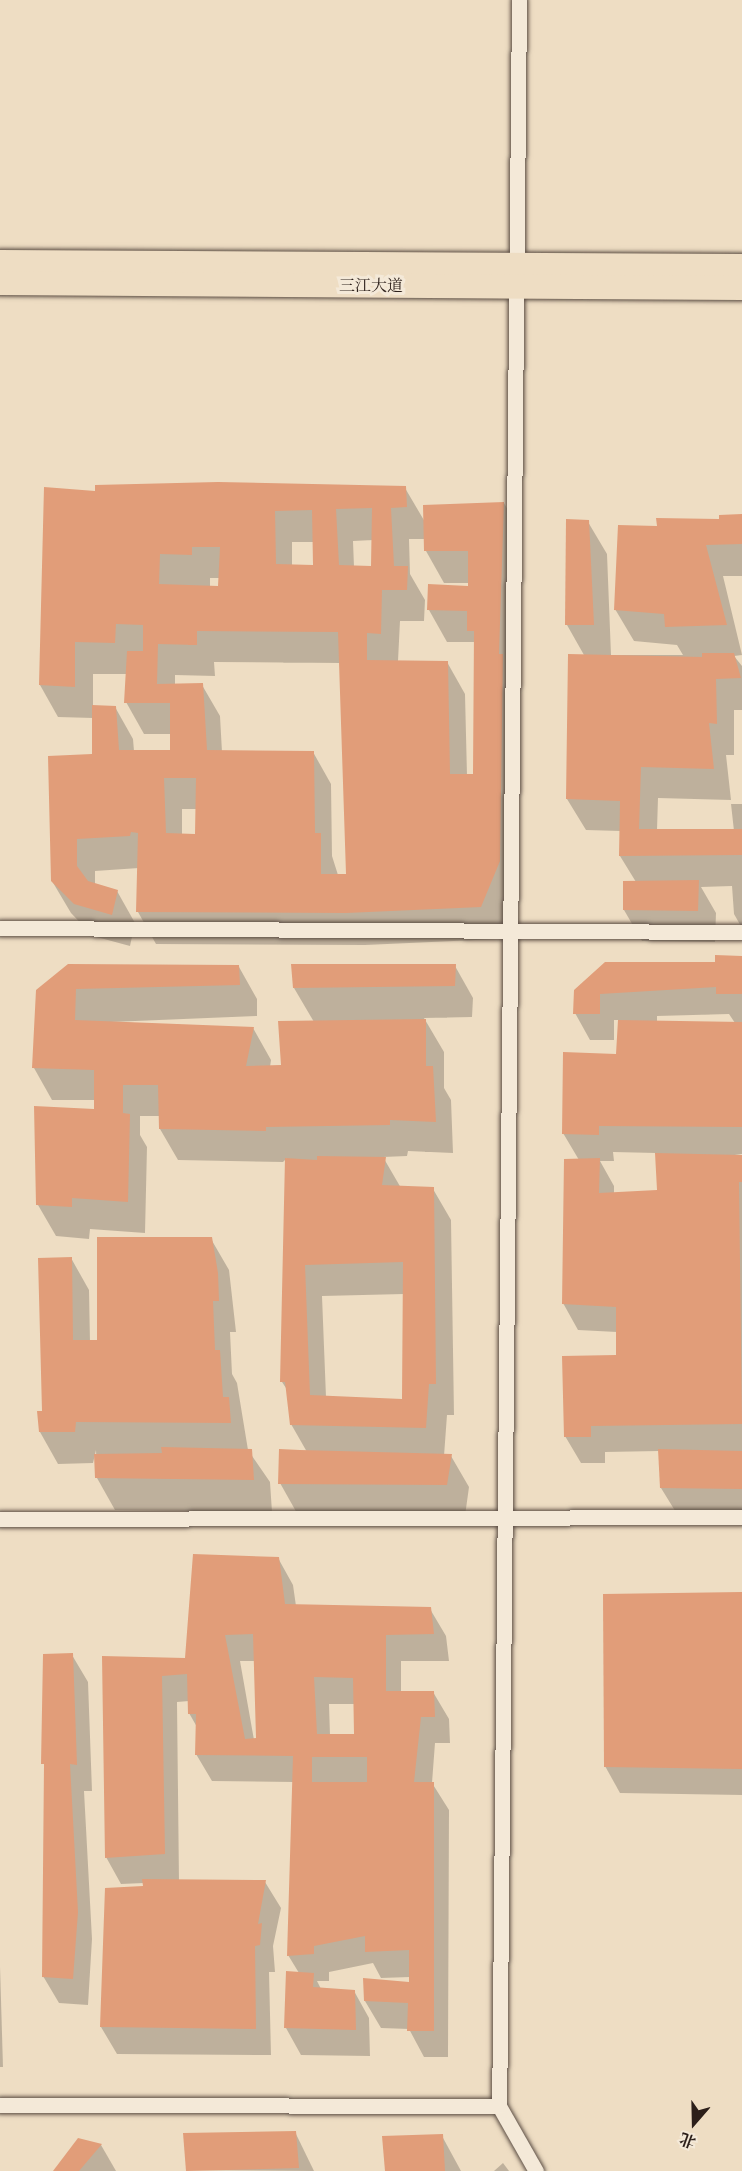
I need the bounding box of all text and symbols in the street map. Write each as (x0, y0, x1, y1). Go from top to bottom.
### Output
street label: 三江大道 (339, 276, 403, 296)
north arrow (664, 2093, 724, 2153)
text: 北 (677, 2127, 699, 2153)

